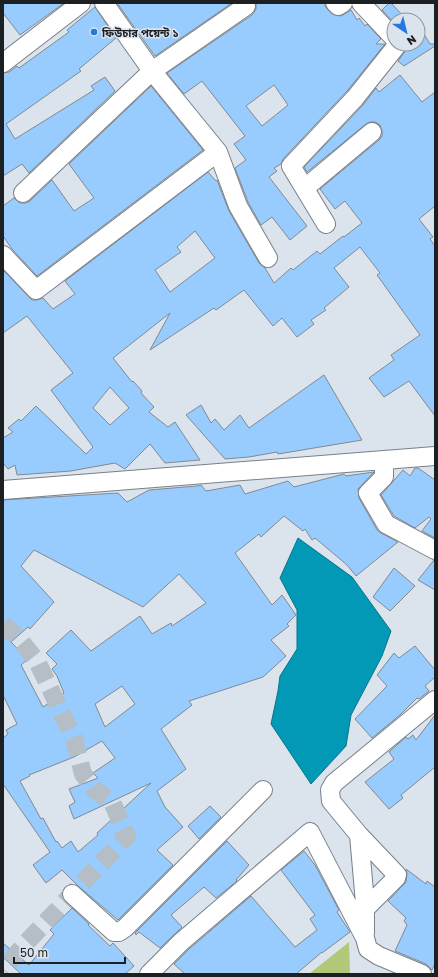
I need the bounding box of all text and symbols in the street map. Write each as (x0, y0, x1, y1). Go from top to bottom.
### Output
north arrow (386, 12, 426, 52)
place label: ফিউচার পয়েন্ট ১ (101, 26, 179, 39)
marker: ফিউচার পয়েন্ট ১ (89, 27, 99, 37)
text: N (405, 33, 419, 48)
scale bar (14, 939, 125, 965)
text: 50 m (20, 945, 48, 960)

